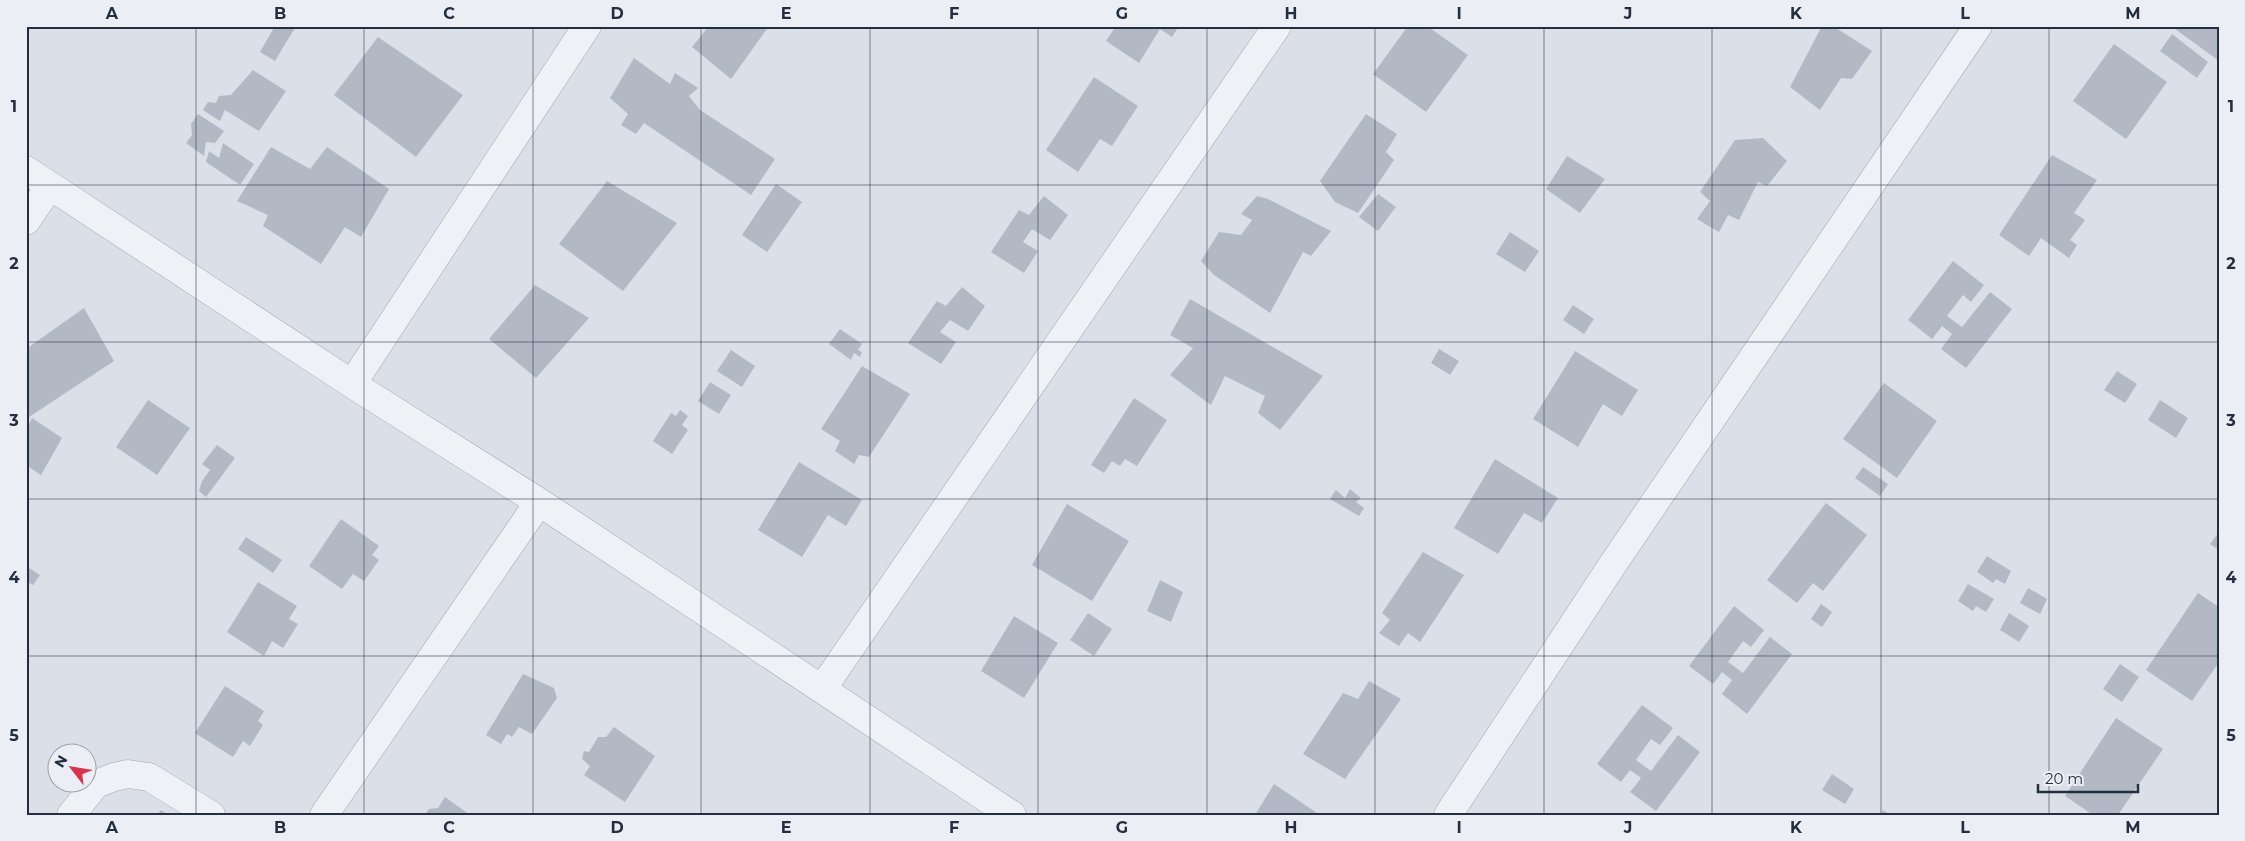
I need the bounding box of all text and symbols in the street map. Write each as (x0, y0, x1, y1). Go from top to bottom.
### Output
text: A (105, 4, 119, 23)
text: B (274, 4, 286, 23)
text: C (443, 4, 455, 23)
text: D (610, 4, 624, 23)
text: E (781, 4, 791, 23)
text: F (949, 4, 959, 23)
text: G (1116, 4, 1128, 23)
text: H (1285, 4, 1297, 23)
text: I (1456, 4, 1462, 23)
text: J (1623, 4, 1632, 23)
text: K (1790, 4, 1803, 23)
text: L (1960, 4, 1970, 23)
text: M (2125, 4, 2141, 23)
text: 1 (11, 97, 17, 116)
text: 1 (2228, 97, 2234, 116)
text: 2 (9, 254, 19, 273)
text: 2 (2226, 254, 2236, 273)
text: 3 (8, 411, 19, 430)
text: 3 (2225, 411, 2236, 430)
text: 4 (8, 568, 20, 587)
text: 4 (2225, 568, 2237, 587)
text: 5 (9, 726, 19, 745)
text: 5 (2226, 726, 2236, 745)
north arrow (48, 744, 98, 794)
text: N (50, 752, 71, 771)
scale bar (2038, 761, 2138, 793)
text: 20 m (2045, 769, 2083, 788)
text: A (105, 818, 119, 837)
text: B (274, 818, 286, 837)
text: C (443, 818, 455, 837)
text: D (610, 818, 624, 837)
text: E (781, 818, 791, 837)
text: F (949, 818, 959, 837)
text: G (1116, 818, 1128, 837)
text: H (1285, 818, 1297, 837)
text: I (1456, 818, 1462, 837)
text: J (1623, 818, 1632, 837)
text: K (1790, 818, 1803, 837)
text: L (1960, 818, 1970, 837)
text: M (2125, 818, 2141, 837)

